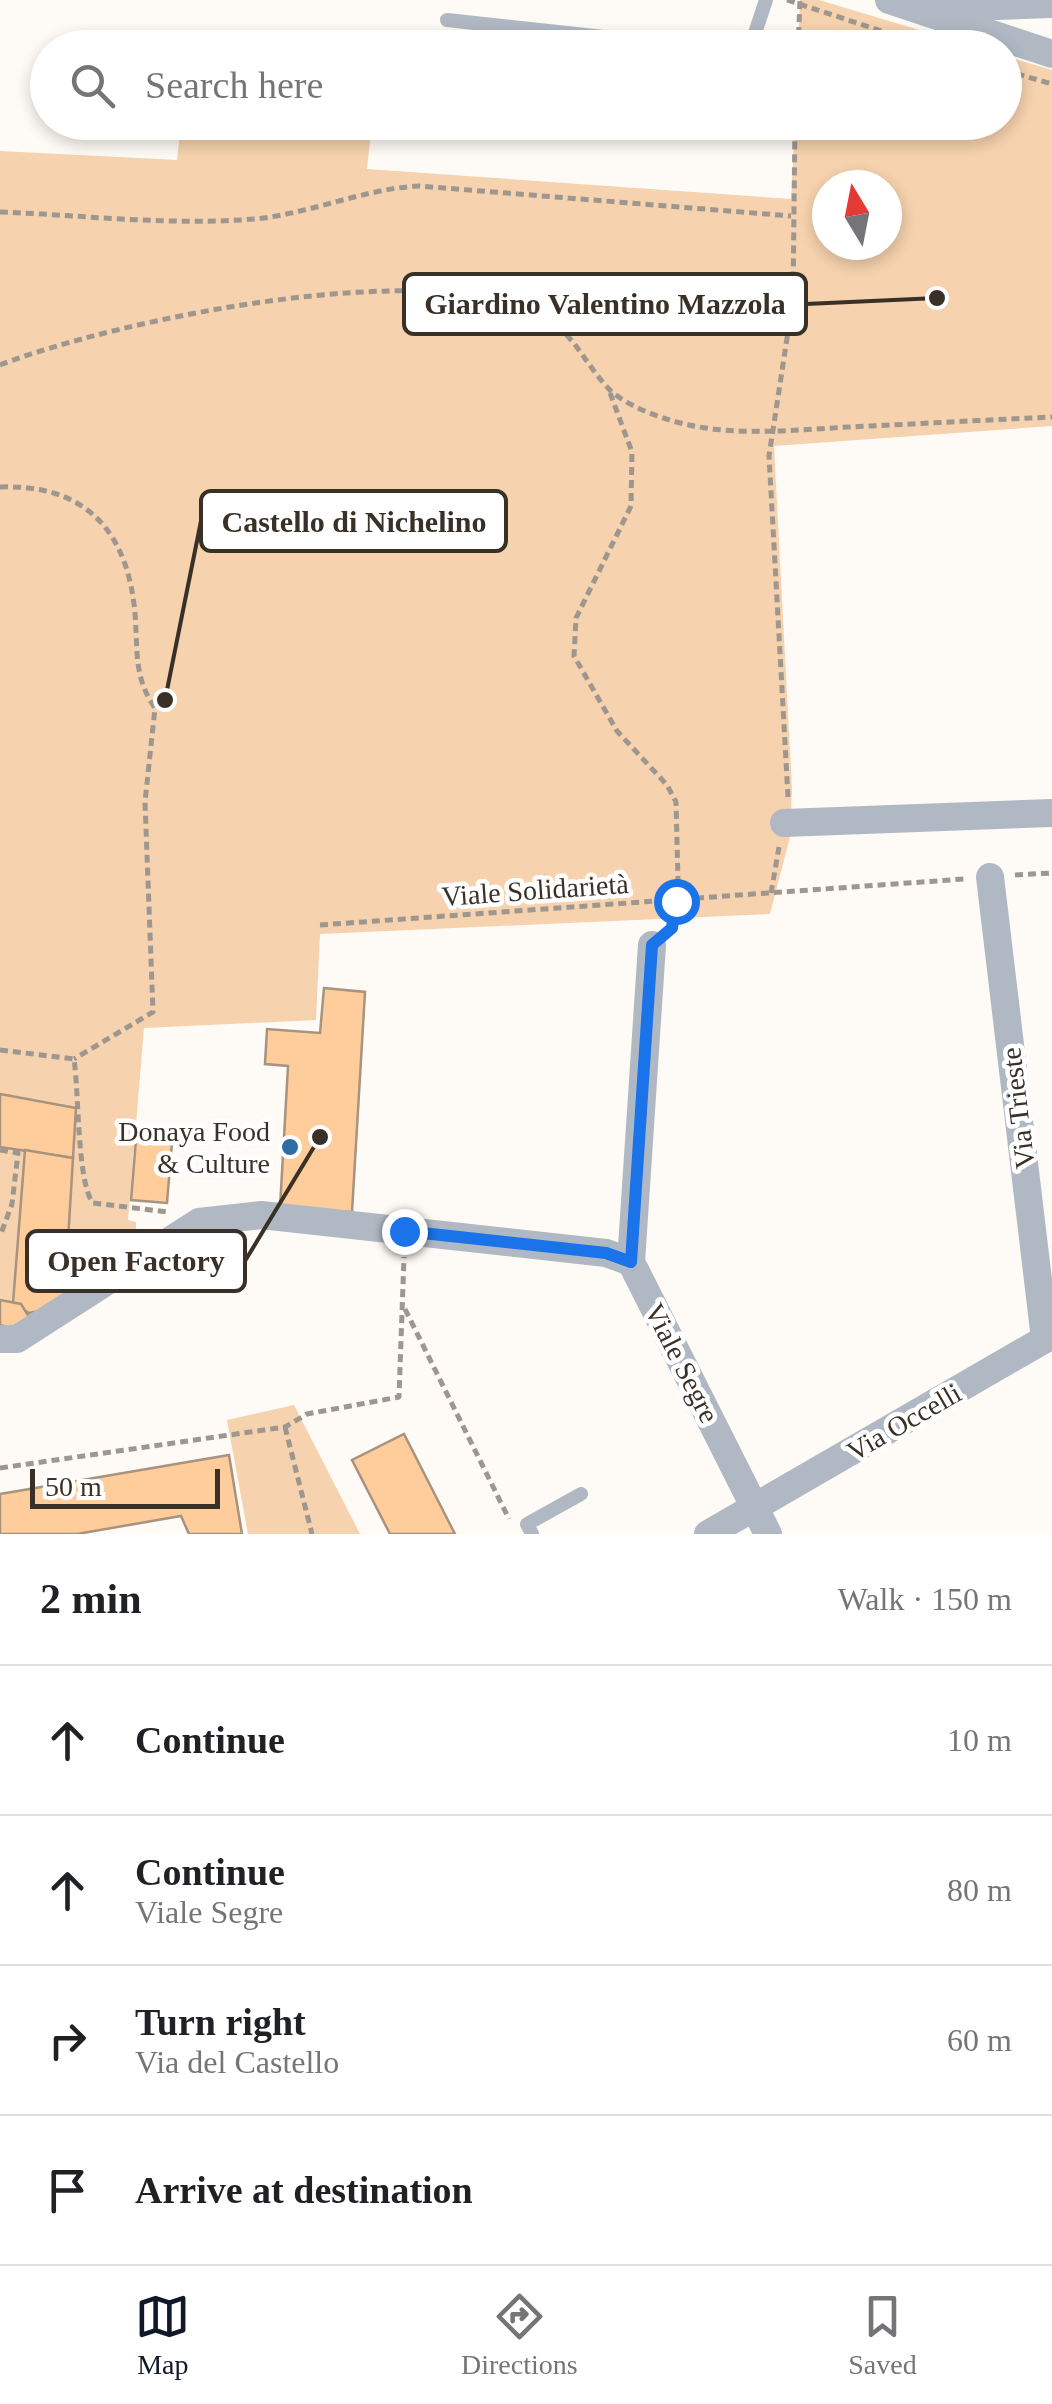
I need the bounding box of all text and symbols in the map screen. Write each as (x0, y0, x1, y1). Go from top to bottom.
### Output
search box (30, 30, 1022, 140)
icon: search (65, 58, 120, 113)
text: Search here (145, 64, 323, 106)
north arrow (812, 170, 902, 260)
callout: Giardino Valentino Mazzola (404, 274, 806, 334)
text: Giardino Valentino Mazzola (424, 287, 786, 320)
callout: Castello di Nichelino (201, 491, 506, 551)
text: Castello di Nichelino (221, 505, 487, 538)
street label: Viale Solidarietà (441, 868, 630, 912)
route start (654, 879, 700, 925)
street label: Via Trieste (995, 1046, 1041, 1170)
place label: Donaya Food & Culture (118, 1116, 270, 1179)
marker: Donaya Food & Culture (279, 1136, 301, 1158)
route end (382, 1209, 428, 1255)
callout: Open Factory (27, 1231, 245, 1291)
text: Open Factory (47, 1244, 225, 1277)
street label: Viale Segre (639, 1298, 725, 1428)
street label: Via Occelli (841, 1377, 967, 1467)
scale bar (30, 1464, 220, 1508)
text: 50 m (45, 1471, 102, 1502)
text: 2 min (40, 1576, 142, 1622)
text: Walk · 150 m (838, 1581, 1012, 1617)
icon: ahead (40, 1713, 95, 1768)
text: Continue (135, 1719, 285, 1761)
text: 10 m (947, 1722, 1012, 1758)
text: Continue (135, 1851, 285, 1893)
icon: ahead (40, 1863, 95, 1918)
text: 80 m (947, 1872, 1012, 1908)
text: Viale Segre (135, 1894, 283, 1930)
text: Turn right (135, 2001, 306, 2043)
icon: right (40, 2013, 95, 2068)
text: 60 m (947, 2022, 1012, 2058)
text: Via del Castello (135, 2044, 339, 2080)
icon: arrive (40, 2163, 95, 2218)
text: Arrive at destination (135, 2169, 473, 2211)
tab: Map (135, 2289, 190, 2381)
tab: Directions (461, 2289, 578, 2381)
tab: Saved (848, 2289, 917, 2381)

